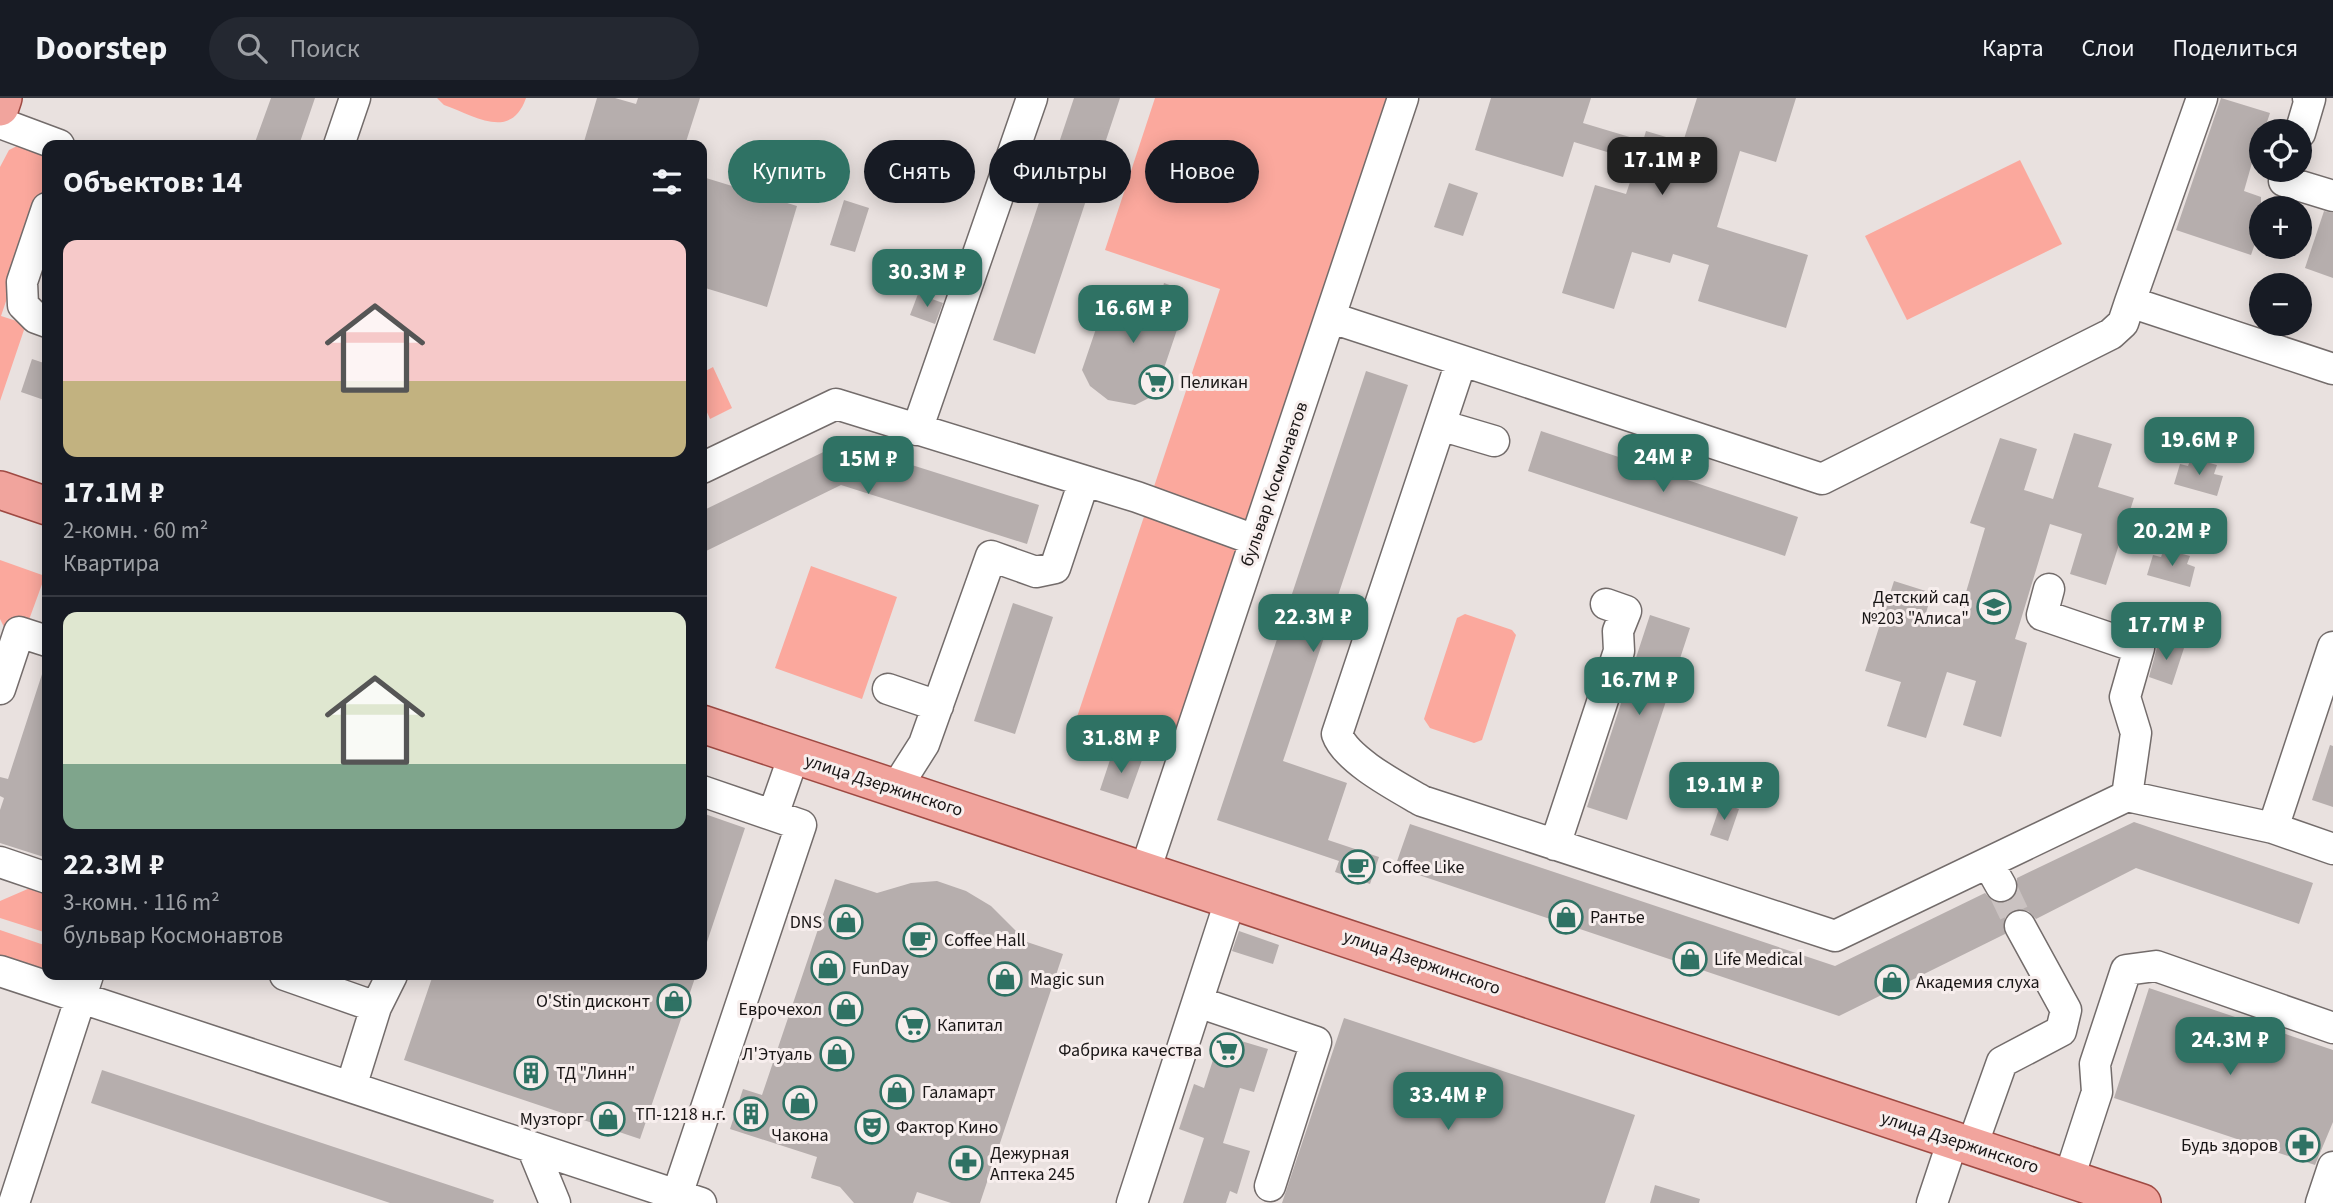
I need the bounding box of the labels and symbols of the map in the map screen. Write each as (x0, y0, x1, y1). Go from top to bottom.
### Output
pin: 17.1M ₽ (1597, 138, 1727, 197)
pin: 30.3M ₽ (862, 250, 992, 309)
pin: 16.6M ₽ (1068, 286, 1198, 345)
supermarket icon: Пеликан (1137, 363, 1175, 401)
place label: Пеликан (1180, 370, 1248, 395)
street label: бульвар Космонавтов (1235, 399, 1314, 570)
pin: 19.6M ₽ (2134, 418, 2264, 477)
pin: 24M ₽ (1614, 434, 1712, 494)
pin: 15M ₽ (819, 436, 917, 496)
pin: 20.2M ₽ (2107, 508, 2237, 568)
place label: Детский сад №203 "Алиса" (1861, 585, 1969, 631)
school or university icon: Детский сад №203 "Алиса" (1975, 588, 2013, 626)
pin: 22.3M ₽ (1248, 594, 1378, 654)
pin: 17.7M ₽ (2101, 602, 2231, 662)
pin: 16.7M ₽ (1574, 658, 1704, 717)
pin: 31.8M ₽ (1056, 716, 1186, 775)
street label: улица Дзержинского (802, 748, 966, 823)
pin: 19.1M ₽ (1659, 762, 1789, 822)
cafe icon: Coffee Like (1339, 848, 1377, 886)
place label: Coffee Like (1382, 855, 1464, 880)
shop icon: Рантье (1547, 898, 1585, 936)
shop icon: DNS (827, 903, 865, 941)
place label: Рантье (1590, 905, 1645, 930)
place label: DNS (790, 910, 822, 935)
cafe icon: Coffee Hall (901, 921, 939, 959)
street label: улица Дзержинского (1340, 924, 1504, 1001)
place label: Coffee Hall (944, 928, 1026, 953)
shop icon: Life Medical (1671, 940, 1709, 978)
place label: Life Medical (1714, 947, 1803, 972)
shop icon: FunDay (809, 949, 847, 987)
place label: FunDay (852, 956, 909, 981)
shop icon: Magic sun (986, 960, 1024, 998)
shop icon: Академия слуха (1873, 963, 1911, 1001)
place label: Magic sun (1030, 967, 1105, 992)
place label: Академия слуха (1916, 970, 2040, 995)
shop icon: O'Stin дисконт (655, 982, 693, 1020)
place label: O'Stin дисконт (536, 989, 650, 1014)
shop icon: Еврочехол (827, 990, 865, 1028)
place label: Еврочехол (739, 997, 822, 1022)
supermarket icon: Капитал (894, 1006, 932, 1044)
place label: Капитал (937, 1013, 1003, 1038)
pin: 24.3M ₽ (2165, 1018, 2295, 1077)
supermarket icon: Фабрика качества (1208, 1031, 1246, 1069)
shop icon: Л'Этуаль (818, 1035, 856, 1073)
place label: Фабрика качества (1058, 1038, 1202, 1063)
place label: Л'Этуаль (742, 1042, 812, 1067)
building icon: ТД "Линн" (512, 1054, 550, 1092)
place label: ТД "Линн" (556, 1061, 635, 1086)
pin: 33.4M ₽ (1383, 1072, 1513, 1132)
shop icon: Галамарт (878, 1073, 916, 1111)
place label: Галамарт (922, 1080, 995, 1105)
shop icon: Чакона (781, 1084, 819, 1122)
building icon: ТП-1218 н.г. (732, 1095, 770, 1133)
shop icon: Музторг (589, 1100, 627, 1138)
place label: ТП-1218 н.г. (635, 1102, 726, 1127)
street label: улица Дзержинского (1878, 1105, 2042, 1180)
place label: Музторг (520, 1107, 584, 1132)
theatre icon: Фактор Кино (853, 1108, 891, 1146)
place label: Фактор Кино (896, 1115, 998, 1140)
place label: Чакона (771, 1123, 829, 1148)
pharmacy icon: Будь здоров (2284, 1126, 2322, 1164)
place label: Будь здоров (2181, 1133, 2278, 1158)
place label: Дежурная Аптека 245 (990, 1141, 1075, 1187)
pharmacy icon: Дежурная Аптека 245 (947, 1144, 985, 1182)

